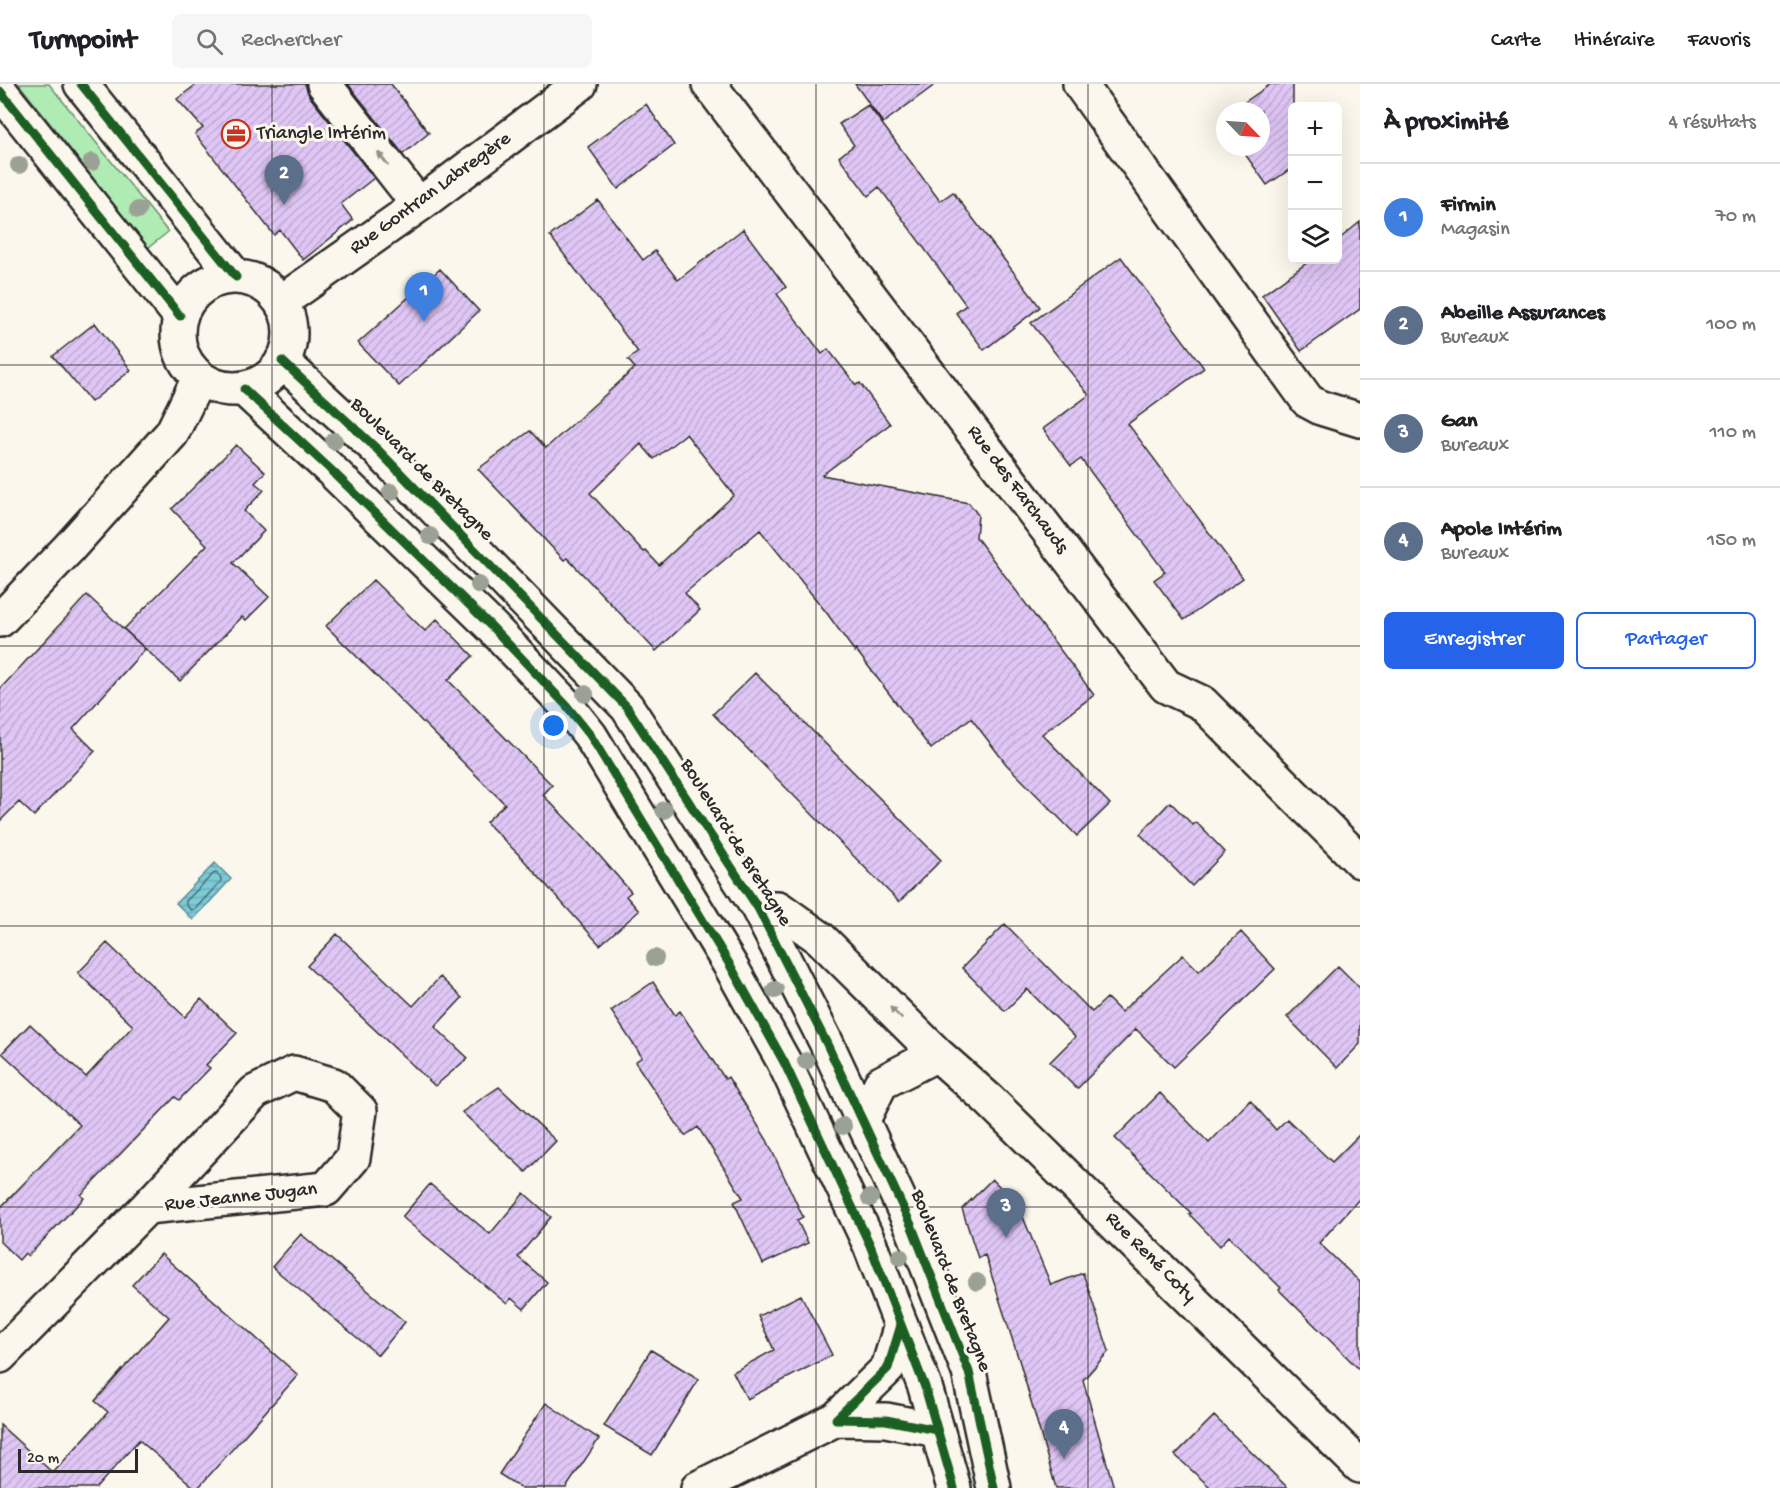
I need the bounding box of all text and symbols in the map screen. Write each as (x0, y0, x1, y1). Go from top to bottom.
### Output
search box (172, 14, 592, 68)
text: Turnpoint (30, 25, 136, 58)
icon: search (193, 25, 226, 58)
text: Rechercher (241, 28, 341, 54)
text: Carte (1491, 29, 1541, 54)
text: Itinéraire (1574, 29, 1655, 54)
text: Favoris (1688, 29, 1750, 54)
north arrow (1216, 102, 1270, 156)
map controls (1288, 102, 1342, 264)
button: + (1288, 102, 1342, 156)
text: À proximité (1384, 108, 1508, 139)
text: 4 résultats (1668, 112, 1756, 135)
office icon: Triangle Intérim (220, 118, 252, 150)
place label: Triangle Intérim (256, 123, 386, 146)
street label: Rue Gontran Labregère (346, 127, 517, 260)
one-way arrow (377, 151, 389, 166)
pin: 2 (264, 156, 304, 205)
button: − (1288, 156, 1342, 210)
text: Firmin (1441, 193, 1496, 219)
text: 1 (1399, 206, 1408, 229)
text: 70 m (1715, 206, 1756, 229)
button: layers (1288, 210, 1342, 264)
text: Magasin (1441, 219, 1510, 242)
pin: 1 (404, 272, 444, 322)
text: Abeille Assurances (1441, 301, 1605, 327)
text: 2 (1399, 314, 1408, 337)
text: 100 m (1706, 314, 1756, 337)
text: Bureaux (1441, 327, 1509, 350)
street label: Boulevard de Bretagne (344, 393, 498, 547)
text: Gan (1441, 409, 1478, 435)
street label: Rue des Farchauds (961, 421, 1073, 559)
text: 3 (1398, 422, 1409, 445)
text: 110 m (1710, 422, 1756, 445)
text: Bureaux (1441, 435, 1509, 458)
text: Apole Intérim (1441, 517, 1562, 543)
text: 4 (1399, 530, 1408, 553)
text: 150 m (1707, 530, 1756, 553)
text: Bureaux (1441, 543, 1509, 566)
button: Enregistrer (1384, 612, 1564, 669)
button: Partager (1576, 612, 1756, 669)
your location (539, 711, 568, 740)
street label: Boulevard de Bretagne (674, 754, 796, 932)
one-way arrow (889, 1006, 903, 1020)
street label: Rue Jeanne Jugan (164, 1179, 319, 1217)
street label: Boulevard de Bretagne (904, 1186, 996, 1376)
pin: 3 (986, 1188, 1026, 1238)
street label: Rue René Coty (1100, 1208, 1200, 1308)
pin: 4 (1044, 1410, 1084, 1459)
scale bar (18, 1446, 138, 1474)
text: 20 m (27, 1450, 59, 1469)

